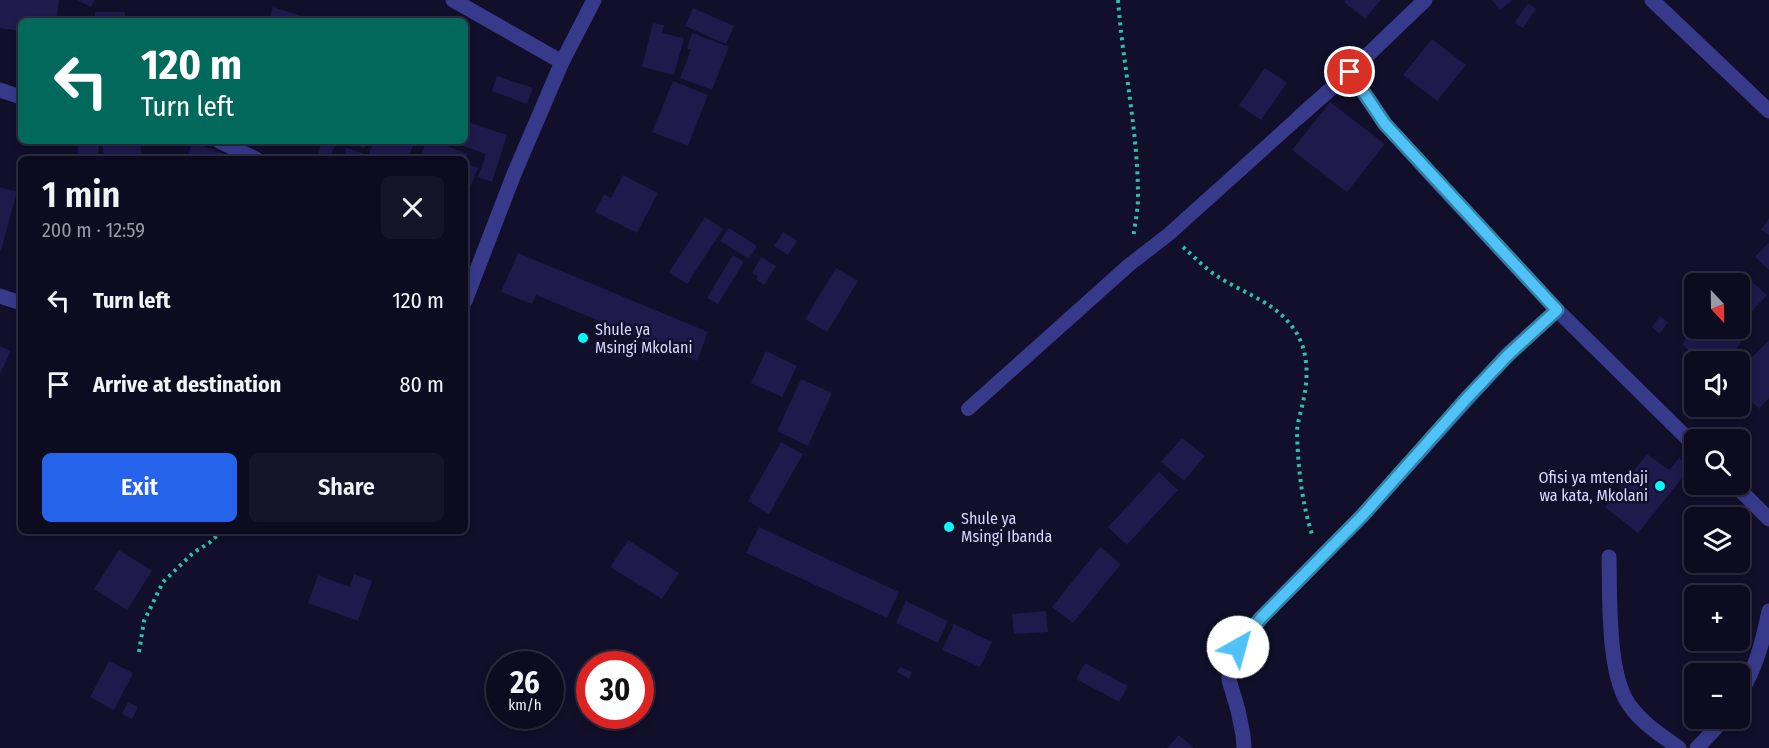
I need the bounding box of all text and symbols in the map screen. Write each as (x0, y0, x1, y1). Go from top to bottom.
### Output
text: 120 m (141, 40, 242, 90)
icon: left (42, 42, 120, 120)
pin (1324, 46, 1375, 97)
icon: arrive (1333, 55, 1366, 88)
text: Turn left (141, 91, 234, 123)
text: 1 min (42, 173, 120, 217)
button: close (381, 176, 444, 239)
text: 200 m · 12:59 (42, 218, 145, 242)
north arrow (1684, 273, 1750, 339)
map controls (1684, 273, 1750, 729)
icon: left (42, 284, 75, 317)
text: Turn left (93, 287, 171, 314)
text: 120 m (392, 287, 444, 314)
place label: Shule ya Msingi Mkolani (595, 320, 693, 357)
marker: Shule ya Msingi Mkolani (576, 331, 590, 345)
button: sound (1684, 351, 1750, 417)
icon: arrive (42, 368, 75, 401)
text: Arrive at destination (93, 371, 281, 398)
text: 80 m (399, 371, 444, 398)
button: search (1684, 429, 1750, 495)
button: Exit (42, 453, 237, 522)
button: Share (249, 453, 444, 522)
place label: Ofisi ya mtendaji wa kata, Mkolani (1538, 468, 1648, 505)
marker: Ofisi ya mtendaji wa kata, Mkolani (1653, 479, 1667, 493)
button: layers (1684, 507, 1750, 573)
place label: Shule ya Msingi Ibanda (961, 509, 1052, 546)
marker: Shule ya Msingi Ibanda (942, 520, 956, 534)
button: + (1684, 585, 1750, 651)
position arrow (1206, 615, 1270, 679)
speed limit sign: 30 (576, 651, 654, 729)
button: − (1684, 663, 1750, 729)
text: 26 (510, 665, 540, 701)
text: km/h (508, 696, 542, 714)

